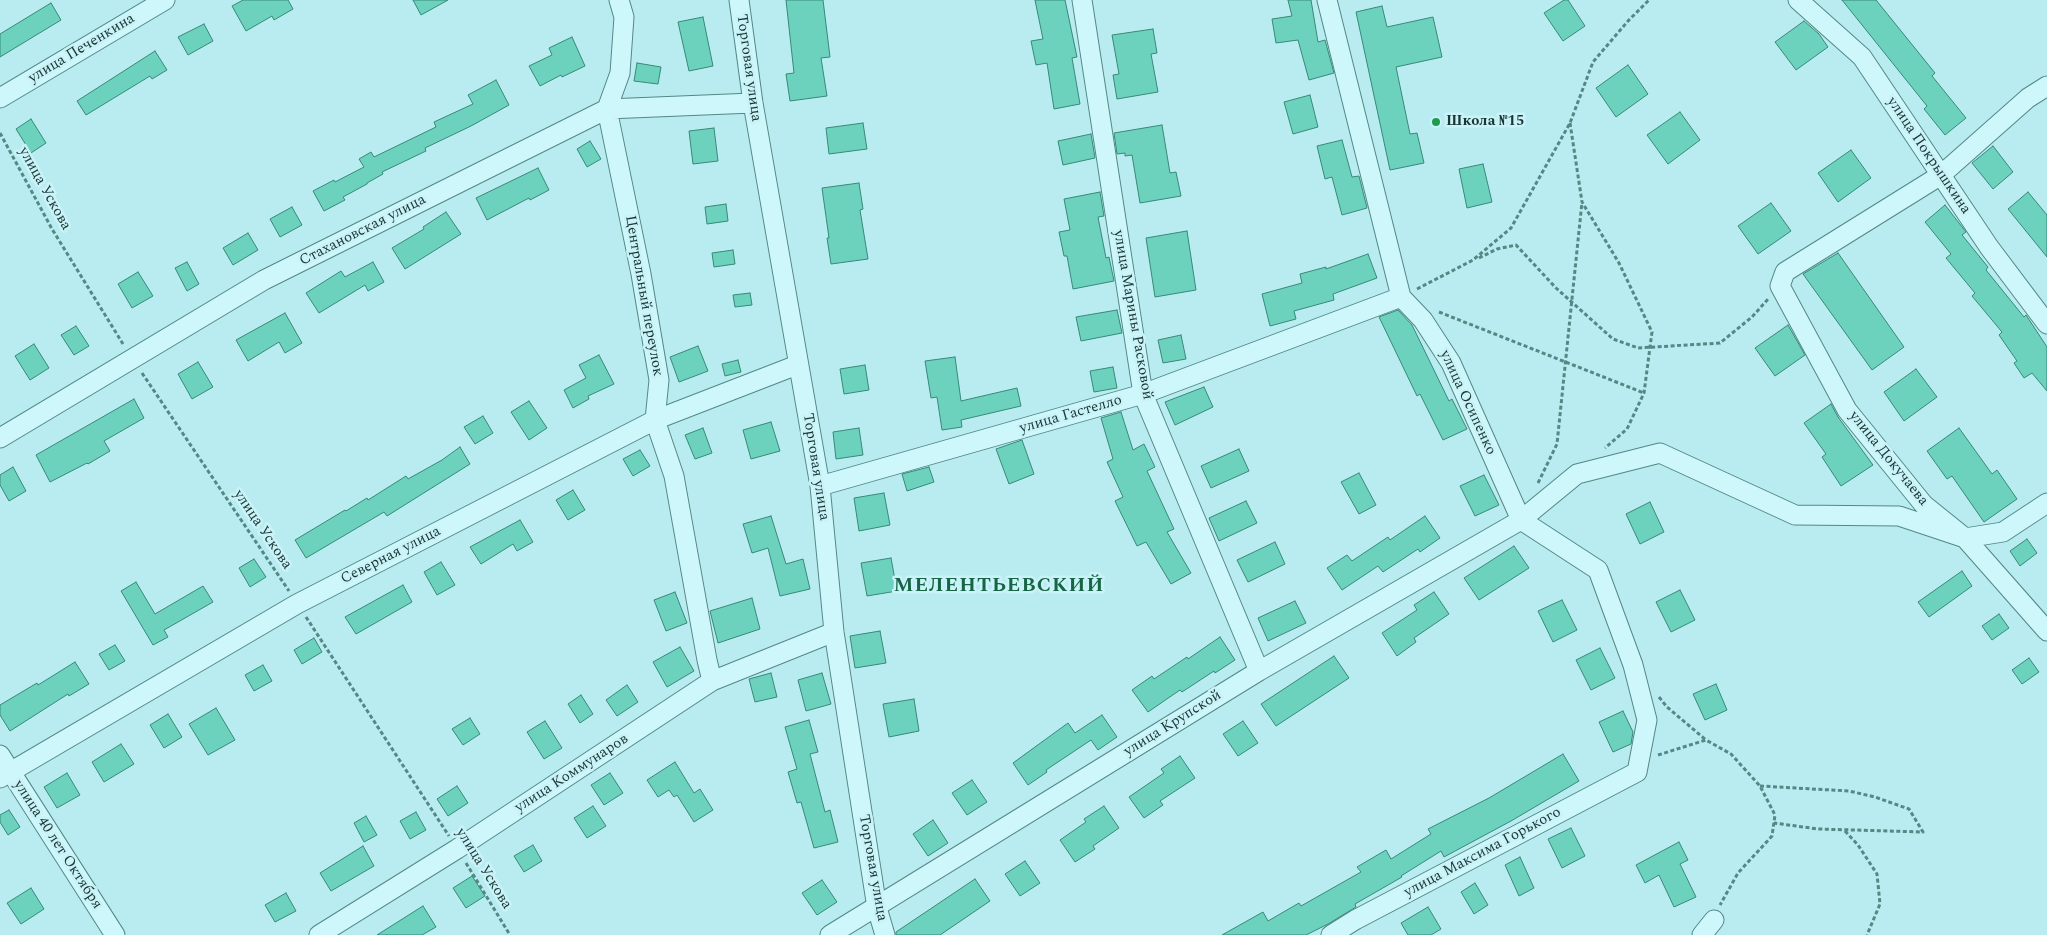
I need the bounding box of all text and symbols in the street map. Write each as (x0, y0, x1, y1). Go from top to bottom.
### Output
street label: улица Печенкина (25, 10, 139, 88)
street label: Торговая улица (732, 13, 764, 123)
street label: улица Покрышкина (1882, 94, 1974, 218)
place label: Школа №15 (1446, 113, 1524, 131)
marker: Школа №15 (1430, 116, 1442, 128)
street label: улица Ускова (14, 144, 74, 234)
street label: Стахановская улица (297, 191, 429, 271)
street label: Центральный переулок (620, 214, 666, 378)
street label: улица Марины Расковой (1108, 229, 1156, 401)
street label: улица Осипенко (1435, 348, 1499, 458)
street label: улица Гастелло (1018, 392, 1124, 438)
street label: улица Докучаева (1844, 408, 1932, 510)
street label: Торговая улица (798, 412, 832, 522)
street label: улица Ускова (229, 487, 295, 573)
street label: Северная улица (338, 523, 444, 589)
district label: МЕЛЕНТЬЕВСКИЙ (892, 575, 1106, 599)
street label: улица Крупской (1121, 687, 1225, 761)
street label: улица Коммунаров (512, 731, 632, 817)
street label: улица 40 лет Октября (9, 777, 105, 913)
street label: улица Максима Горького (1401, 804, 1565, 902)
street label: Торговая улица (854, 813, 890, 923)
street label: улица Ускова (451, 825, 515, 913)

